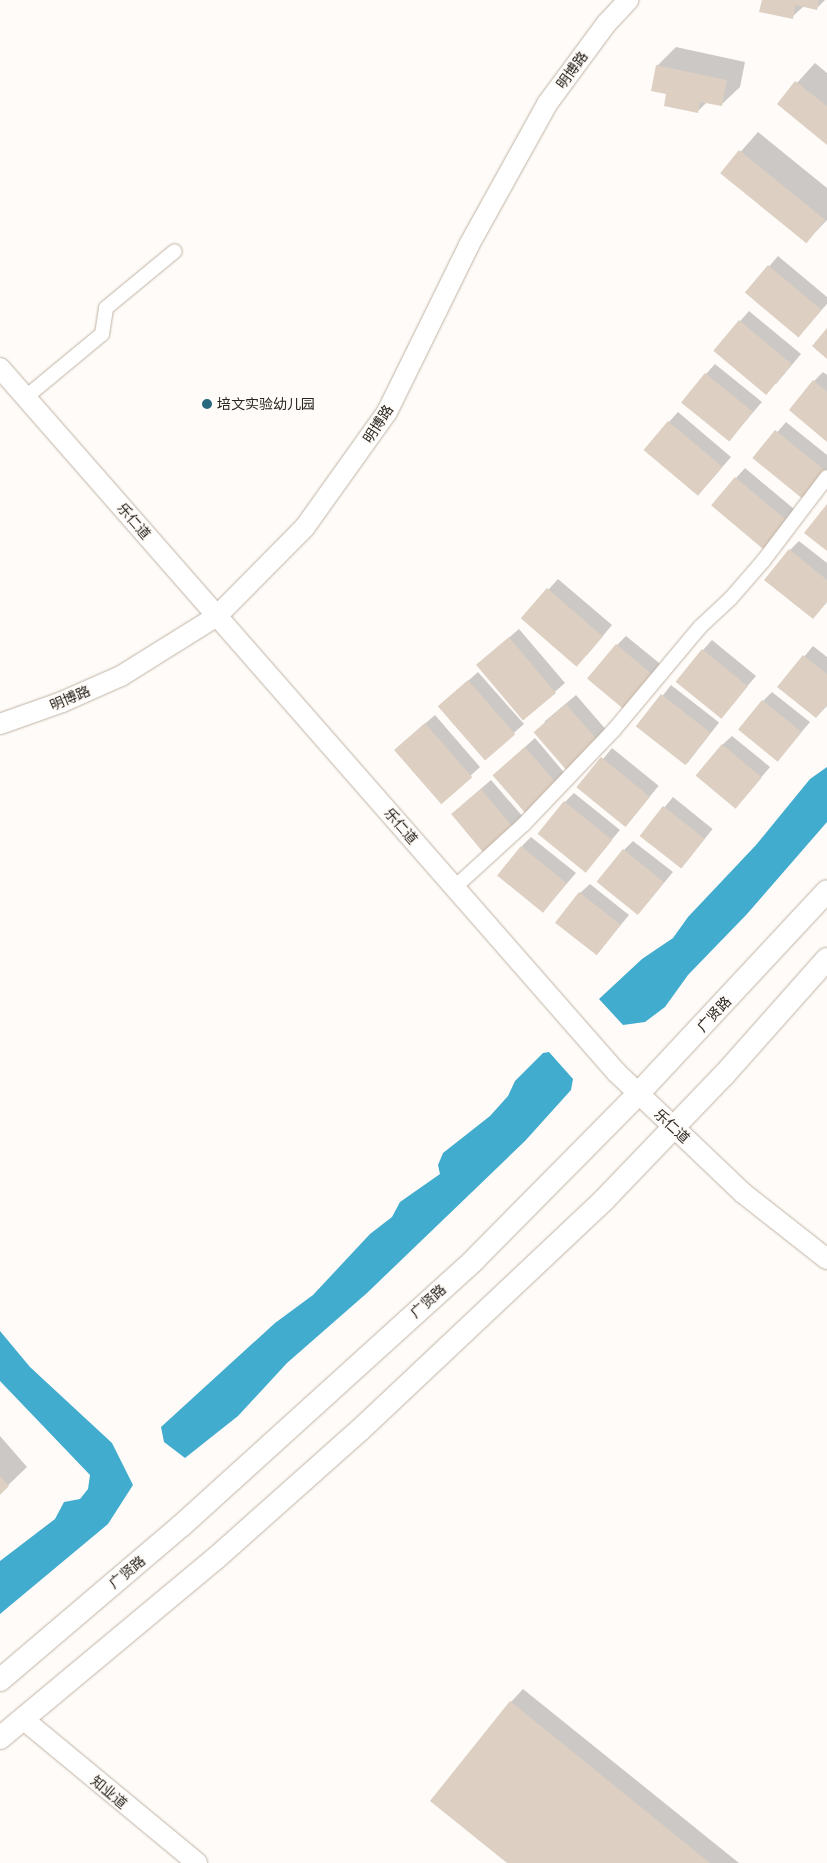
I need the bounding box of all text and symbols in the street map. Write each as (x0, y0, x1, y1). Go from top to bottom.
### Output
street label: 明博路 (553, 48, 591, 92)
place label: 培文实验幼儿园 (217, 396, 315, 412)
marker: 培文实验幼儿园 (201, 398, 213, 410)
street label: 明博路 (360, 402, 396, 446)
street label: 乐仁道 (114, 500, 154, 542)
street label: 明博路 (47, 682, 93, 714)
street label: 乐仁道 (381, 805, 421, 847)
street label: 广贤路 (694, 993, 734, 1035)
street label: 乐仁道 (651, 1106, 693, 1146)
street label: 广贤路 (407, 1281, 449, 1321)
street label: 广贤路 (106, 1552, 148, 1592)
street label: 知业道 (88, 1772, 130, 1812)

